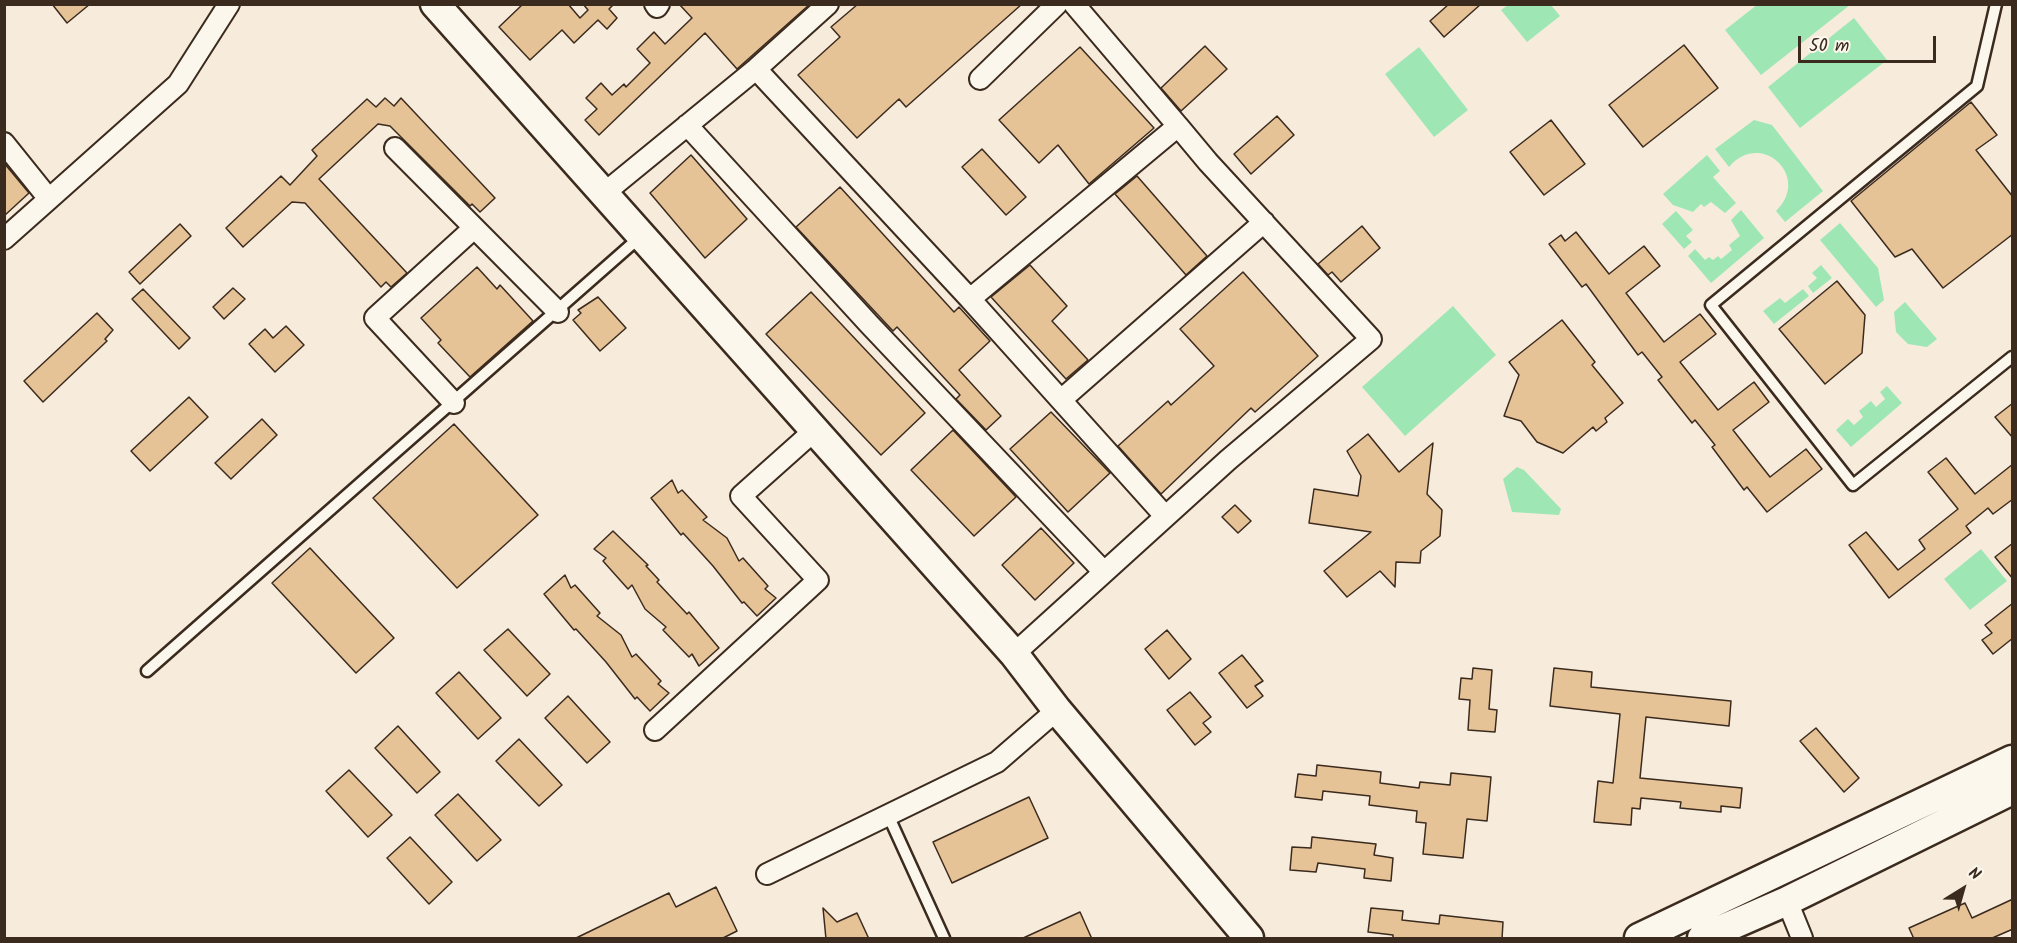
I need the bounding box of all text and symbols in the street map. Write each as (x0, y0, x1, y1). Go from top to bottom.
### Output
scale bar (1801, 24, 1939, 62)
text: 50 m (1809, 32, 1849, 61)
north arrow (1933, 859, 1993, 919)
text: N (1963, 861, 1986, 887)

